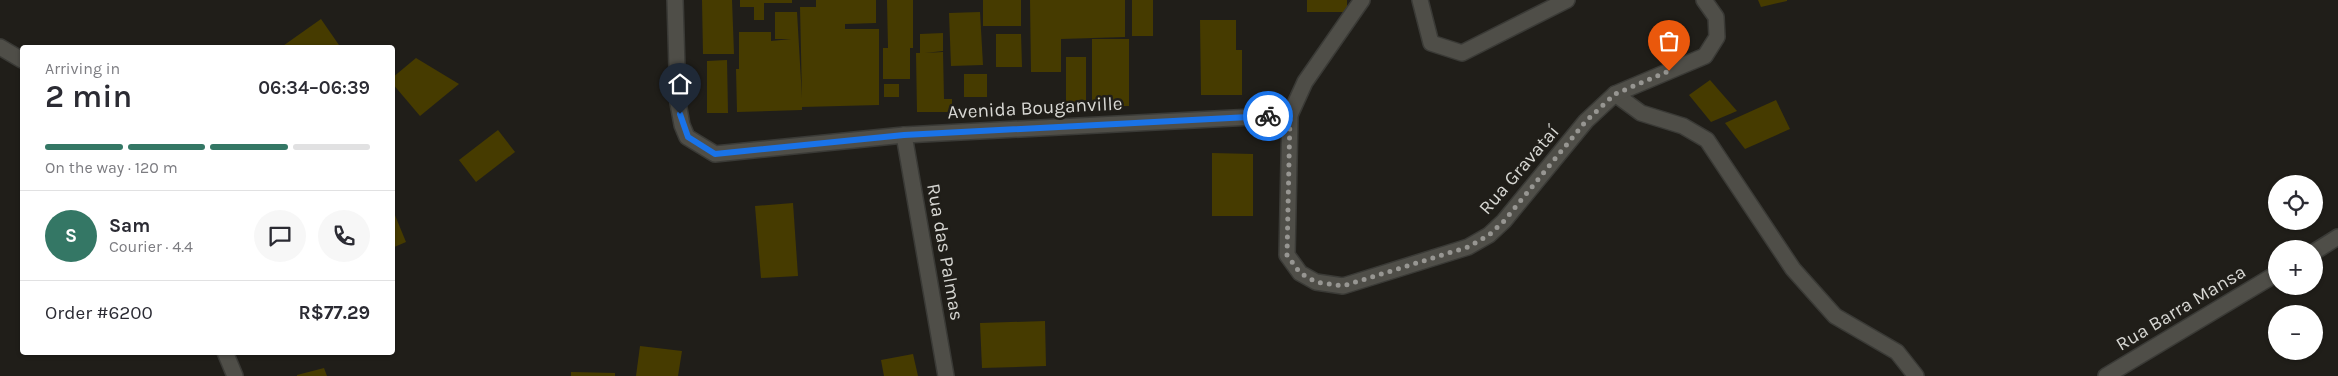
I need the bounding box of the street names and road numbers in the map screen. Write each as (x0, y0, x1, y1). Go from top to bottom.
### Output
street label: Avenida Bouganville (947, 92, 1123, 124)
street label: Rua Gravataí (1474, 121, 1564, 219)
street label: Rua das Palmas (922, 182, 968, 322)
street label: Rua Barra Mansa (2112, 261, 2250, 355)

